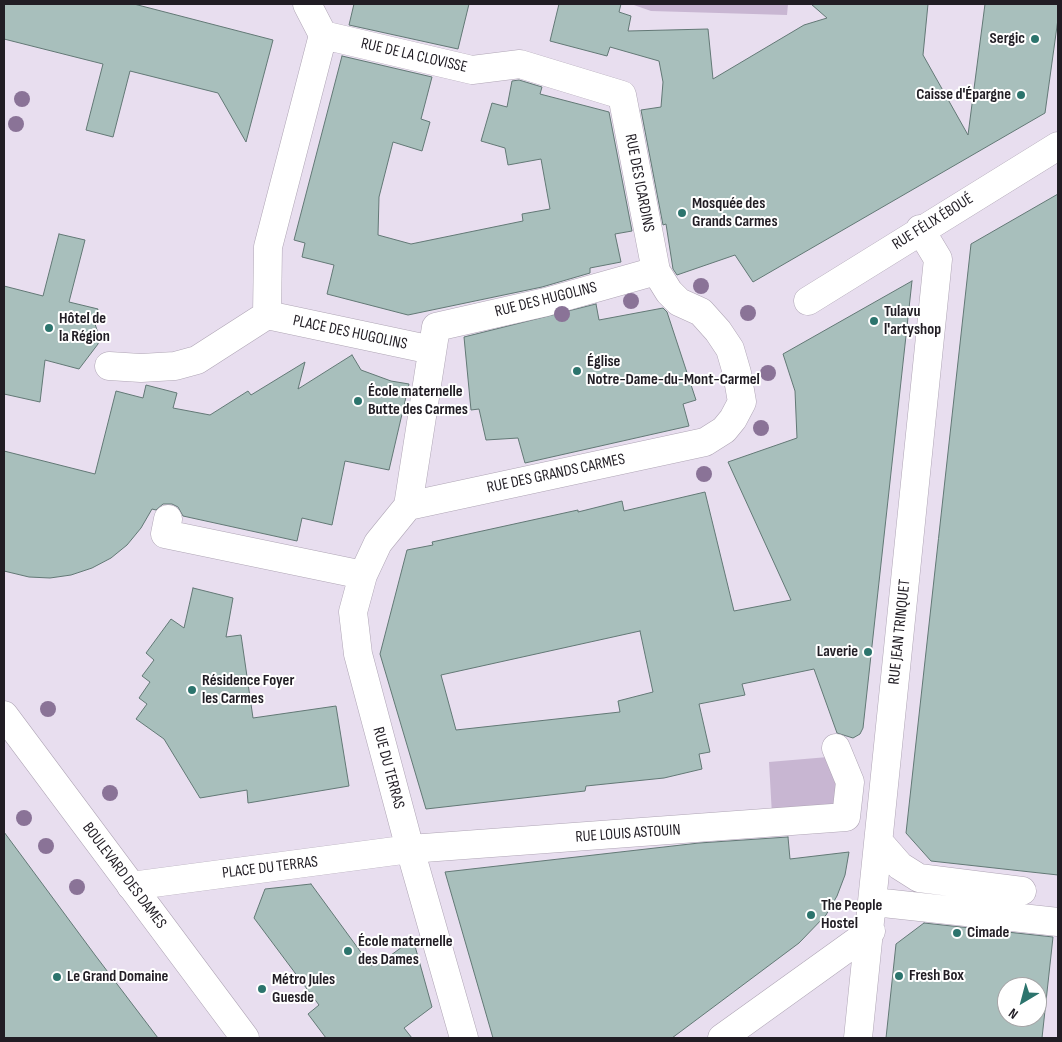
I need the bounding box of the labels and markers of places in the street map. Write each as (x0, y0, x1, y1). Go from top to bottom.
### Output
place label: Sergic (990, 29, 1025, 49)
marker: Sergic (1029, 33, 1041, 45)
place label: Caisse d'Épargne (916, 85, 1011, 105)
marker: Caisse d'Épargne (1015, 89, 1027, 101)
place label: Mosquée des Grands Carmes (692, 194, 778, 232)
marker: Mosquée des Grands Carmes (676, 207, 688, 219)
place label: Tulavu l'artyshop (884, 302, 941, 340)
place label: Hôtel de la Région (59, 309, 110, 347)
marker: Tulavu l'artyshop (868, 315, 880, 327)
marker: Hôtel de la Région (43, 322, 55, 334)
place label: Église Notre-Dame-du-Mont-Carmel (587, 352, 760, 390)
marker: Église Notre-Dame-du-Mont-Carmel (571, 365, 583, 377)
place label: École maternelle Butte des Carmes (368, 382, 468, 420)
marker: École maternelle Butte des Carmes (352, 395, 364, 407)
place label: Laverie (817, 642, 858, 662)
marker: Laverie (862, 646, 874, 658)
place label: Résidence Foyer les Carmes (202, 671, 294, 709)
marker: Résidence Foyer les Carmes (186, 684, 198, 696)
place label: The People Hostel (821, 896, 882, 934)
marker: The People Hostel (805, 909, 817, 921)
place label: Cimade (967, 923, 1009, 943)
marker: Cimade (951, 927, 963, 939)
place label: École maternelle des Dames (358, 932, 453, 970)
marker: École maternelle des Dames (342, 945, 354, 957)
place label: Fresh Box (909, 966, 964, 986)
place label: Le Grand Domaine (67, 967, 168, 987)
place label: Métro Jules Guesde (272, 970, 335, 1008)
marker: Fresh Box (893, 970, 905, 982)
marker: Le Grand Domaine (51, 971, 63, 983)
marker: Métro Jules Guesde (256, 983, 268, 995)

